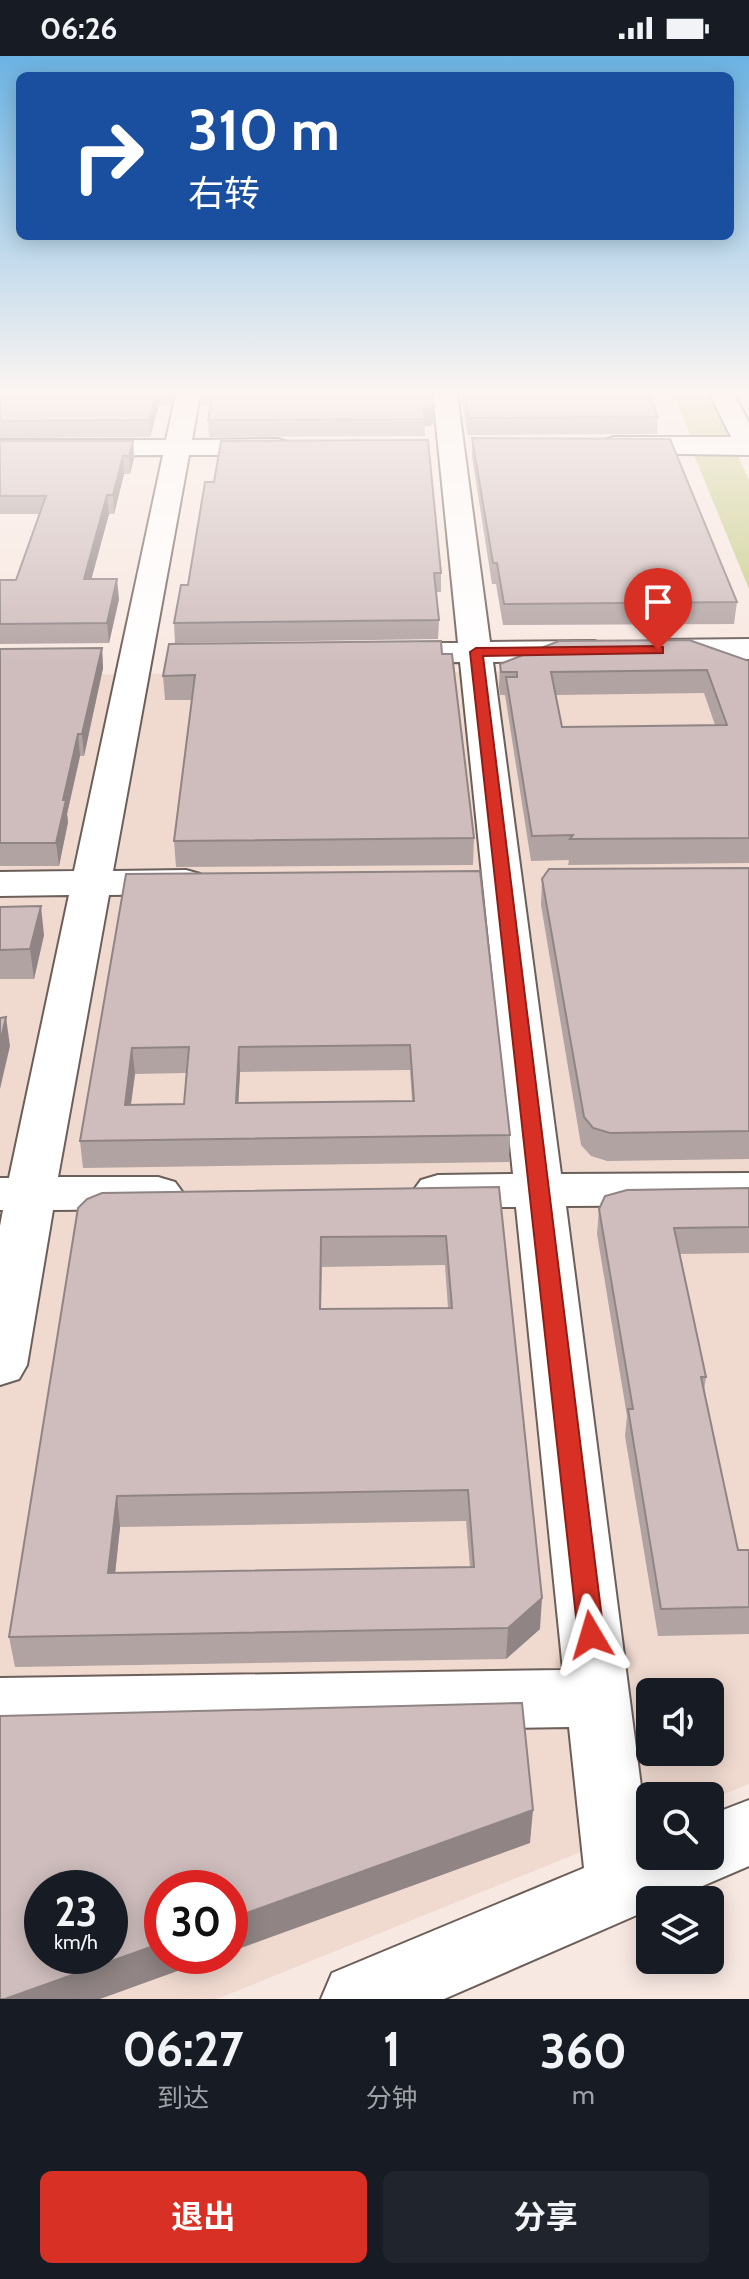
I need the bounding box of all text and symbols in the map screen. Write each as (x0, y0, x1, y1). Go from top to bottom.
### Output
text: 06:26 (40, 10, 117, 47)
text: 310 m (188, 96, 340, 164)
icon: right (56, 104, 160, 208)
text: 右转 (188, 171, 260, 215)
pin (624, 568, 692, 650)
icon: arrive (636, 580, 680, 624)
position arrow (549, 1593, 633, 1677)
map controls (636, 1678, 724, 1974)
button: sound (636, 1678, 724, 1766)
button: search (636, 1782, 724, 1870)
speed limit sign: 30 (144, 1870, 248, 1974)
button: layers (636, 1886, 724, 1974)
text: 23 (55, 1887, 97, 1936)
text: km/h (54, 1930, 98, 1954)
text: 06:27 (122, 2020, 244, 2078)
text: 1 (383, 2020, 401, 2078)
text: 360 (540, 2022, 627, 2080)
text: m (572, 2079, 595, 2111)
text: 到达 (157, 2082, 209, 2114)
text: 分钟 (366, 2082, 418, 2114)
button: 退出 (40, 2171, 367, 2263)
button: 分享 (383, 2171, 709, 2263)

